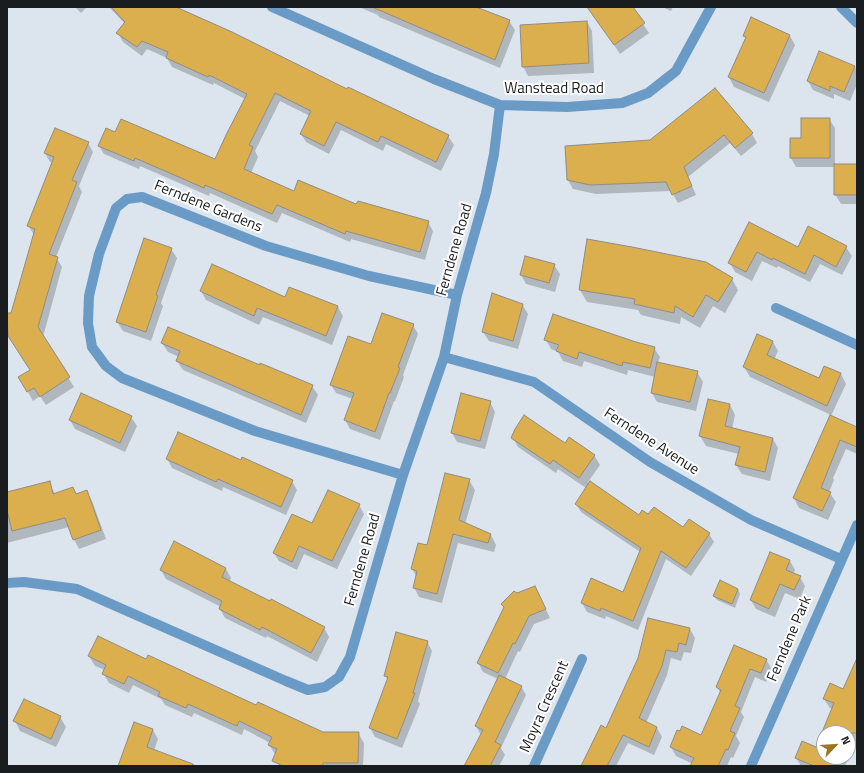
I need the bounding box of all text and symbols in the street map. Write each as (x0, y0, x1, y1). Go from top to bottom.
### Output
street label: Wanstead Road (504, 80, 604, 98)
street label: Ferndene Gardens (151, 177, 265, 237)
street label: Ferndene Road (433, 202, 477, 298)
street label: Ferndene Avenue (600, 405, 702, 479)
street label: Ferndene Road (341, 512, 385, 608)
street label: Ferndene Park (764, 593, 816, 685)
street label: Moyra Crescent (517, 658, 573, 756)
north arrow (816, 725, 856, 765)
text: N (837, 734, 855, 747)

